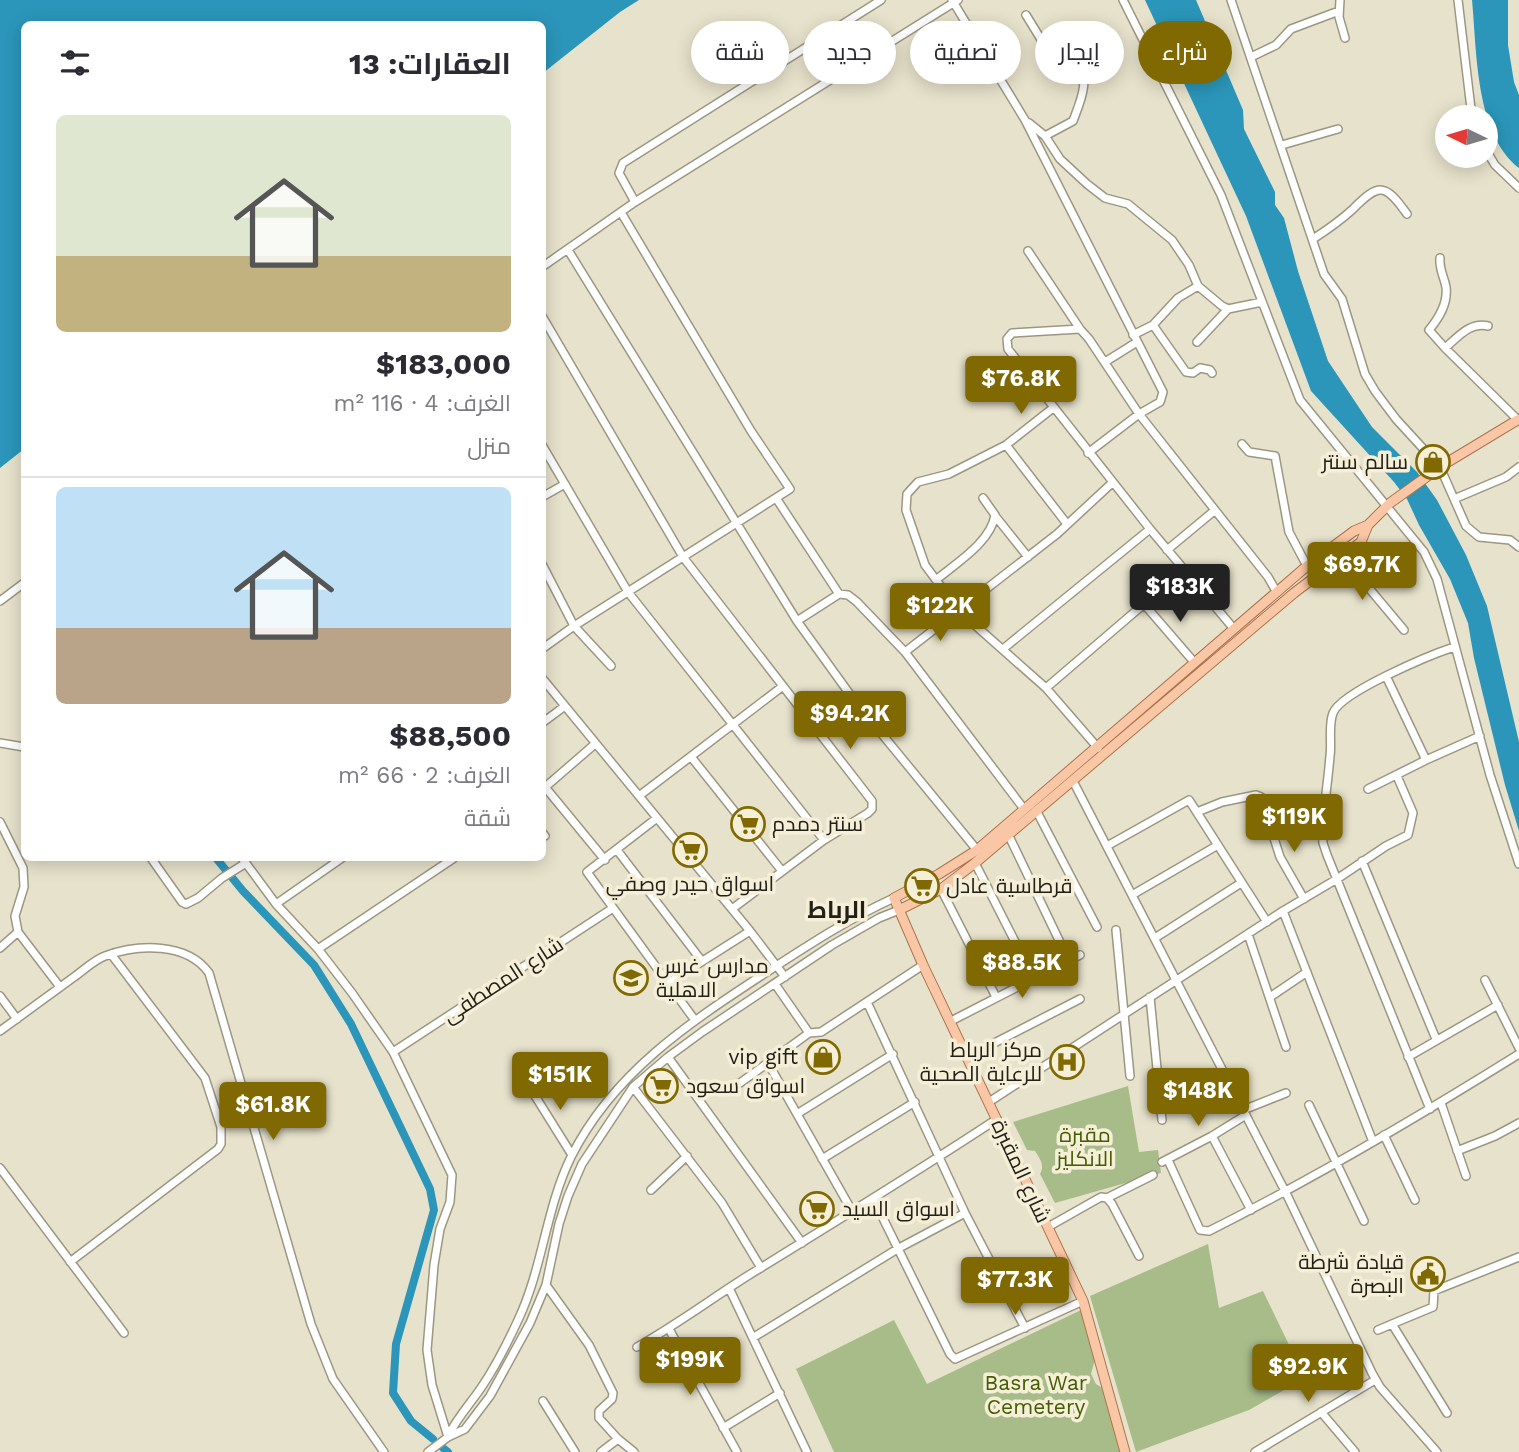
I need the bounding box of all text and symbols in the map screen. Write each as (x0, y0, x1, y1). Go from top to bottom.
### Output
chip: شقة (691, 21, 789, 84)
chip: جديد (803, 21, 896, 84)
chip: تصفية (910, 21, 1021, 84)
chip: إيجار (1035, 21, 1124, 84)
chip: شراء (1138, 21, 1232, 84)
icon: filters (56, 44, 94, 82)
text: العقارات: 13 (349, 46, 511, 81)
north arrow (1435, 105, 1498, 168)
map controls (1435, 105, 1498, 168)
icon: home (221, 160, 347, 286)
text: $183,000 (376, 346, 511, 381)
pin: $76.8K (964, 356, 1078, 416)
text: $76.8K (981, 365, 1061, 392)
text: الغرف: 4 · 116 m² (333, 390, 511, 417)
text: منزل (467, 433, 511, 460)
shop icon: سالم سنتر (1414, 443, 1452, 481)
place label: سالم سنتر (1321, 449, 1408, 476)
icon: home (221, 532, 347, 658)
pin: $69.7K (1305, 542, 1419, 602)
text: $69.7K (1324, 551, 1400, 578)
pin: $183K (1131, 564, 1229, 624)
text: $183K (1146, 573, 1214, 600)
pin: $122K (891, 584, 989, 643)
text: $122K (906, 592, 974, 619)
pin: $94.2K (793, 692, 907, 751)
text: $94.2K (810, 700, 890, 727)
text: $88,500 (389, 718, 511, 753)
text: الغرف: 2 · 66 m² (338, 762, 511, 789)
pin: $119K (1245, 794, 1343, 854)
text: $119K (1262, 803, 1326, 830)
text: شقة (464, 805, 511, 832)
supermarket icon: سنتر دمدم (729, 805, 767, 843)
place label: سنتر دمدم (772, 811, 863, 838)
supermarket icon: اسواق حيدر وصفي (671, 831, 709, 869)
supermarket icon: قرطاسية عادل (903, 867, 941, 905)
place label: اسواق حيدر وصفي (606, 871, 774, 900)
place label: قرطاسية عادل (946, 873, 1072, 899)
district label: الرباط (808, 896, 866, 924)
street label: شارع المصطفى (438, 931, 569, 1030)
pin: $88.5K (965, 940, 1079, 1000)
text: $88.5K (982, 949, 1062, 976)
place label: مدارس غرس الاهلية (656, 953, 769, 1002)
school or university icon: مدارس غرس الاهلية (612, 959, 650, 997)
place label: مركز الرباط للرعاية الصحية (920, 1037, 1042, 1086)
shop icon: vip gift (804, 1038, 842, 1076)
hospital icon: مركز الرباط للرعاية الصحية (1048, 1043, 1086, 1081)
place label: vip gift (728, 1044, 798, 1069)
pin: $151K (511, 1052, 609, 1112)
text: $151K (528, 1061, 592, 1088)
supermarket icon: اسواق سعود (642, 1067, 680, 1105)
pin: $148K (1149, 1068, 1247, 1128)
place label: اسواق سعود (686, 1073, 805, 1099)
text: $148K (1163, 1077, 1233, 1104)
pin: $61.8K (216, 1082, 330, 1142)
text: $61.8K (235, 1091, 311, 1118)
street label: شارع المقبرة (985, 1115, 1056, 1227)
park label: مقبرة الانكليز (1055, 1122, 1114, 1171)
supermarket icon: اسواق السيد (798, 1190, 836, 1228)
place label: اسواق السيد (842, 1196, 955, 1222)
place label: قيادة شرطة البصرة (1298, 1249, 1404, 1298)
public building icon: قيادة شرطة البصرة (1409, 1255, 1447, 1293)
pin: $77.3K (958, 1258, 1072, 1317)
text: $77.3K (977, 1266, 1053, 1293)
pin: $199K (641, 1338, 739, 1397)
pin: $92.9K (1251, 1344, 1365, 1404)
text: $199K (656, 1346, 724, 1373)
text: $92.9K (1268, 1353, 1348, 1380)
park label: Basra War Cemetery (985, 1370, 1088, 1419)

